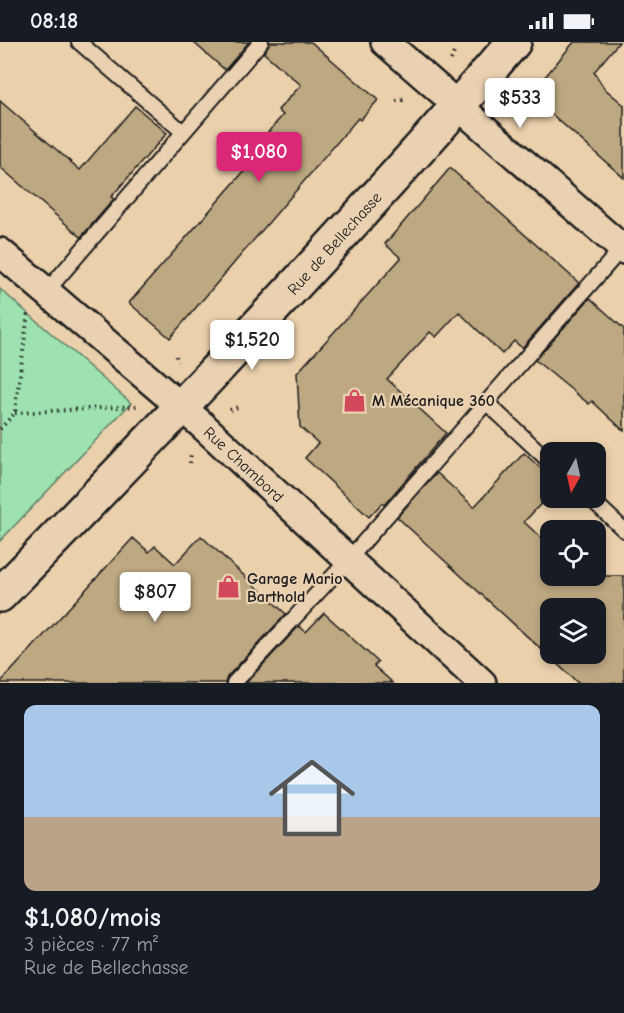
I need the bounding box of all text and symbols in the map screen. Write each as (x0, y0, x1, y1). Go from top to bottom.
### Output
text: 08:18 (30, 8, 78, 34)
pin: $533 (484, 78, 556, 129)
text: $533 (499, 86, 541, 109)
pin: $1,080 (210, 132, 308, 183)
text: $1,080 (231, 140, 287, 163)
street label: Rue de Bellechasse (284, 189, 385, 299)
pin: $1,520 (203, 320, 301, 371)
text: $1,520 (224, 328, 280, 351)
shop icon: M Mécanique 360 (341, 387, 367, 413)
place label: M Mécanique 360 (372, 392, 495, 410)
street label: Rue Chambord (200, 423, 287, 506)
north arrow (540, 442, 606, 508)
map controls (540, 442, 606, 664)
button: locate (540, 520, 606, 586)
place label: Garage Mario Barthold (247, 570, 342, 606)
pin: $807 (119, 572, 191, 623)
shop icon: Garage Mario Barthold (216, 574, 242, 600)
text: $807 (134, 580, 176, 603)
button: layers (540, 598, 606, 664)
icon: home (258, 744, 366, 852)
text: $1,080/mois (24, 903, 161, 933)
text: 3 pièces · 77 m² (24, 933, 158, 956)
text: Rue de Bellechasse (24, 956, 189, 979)

